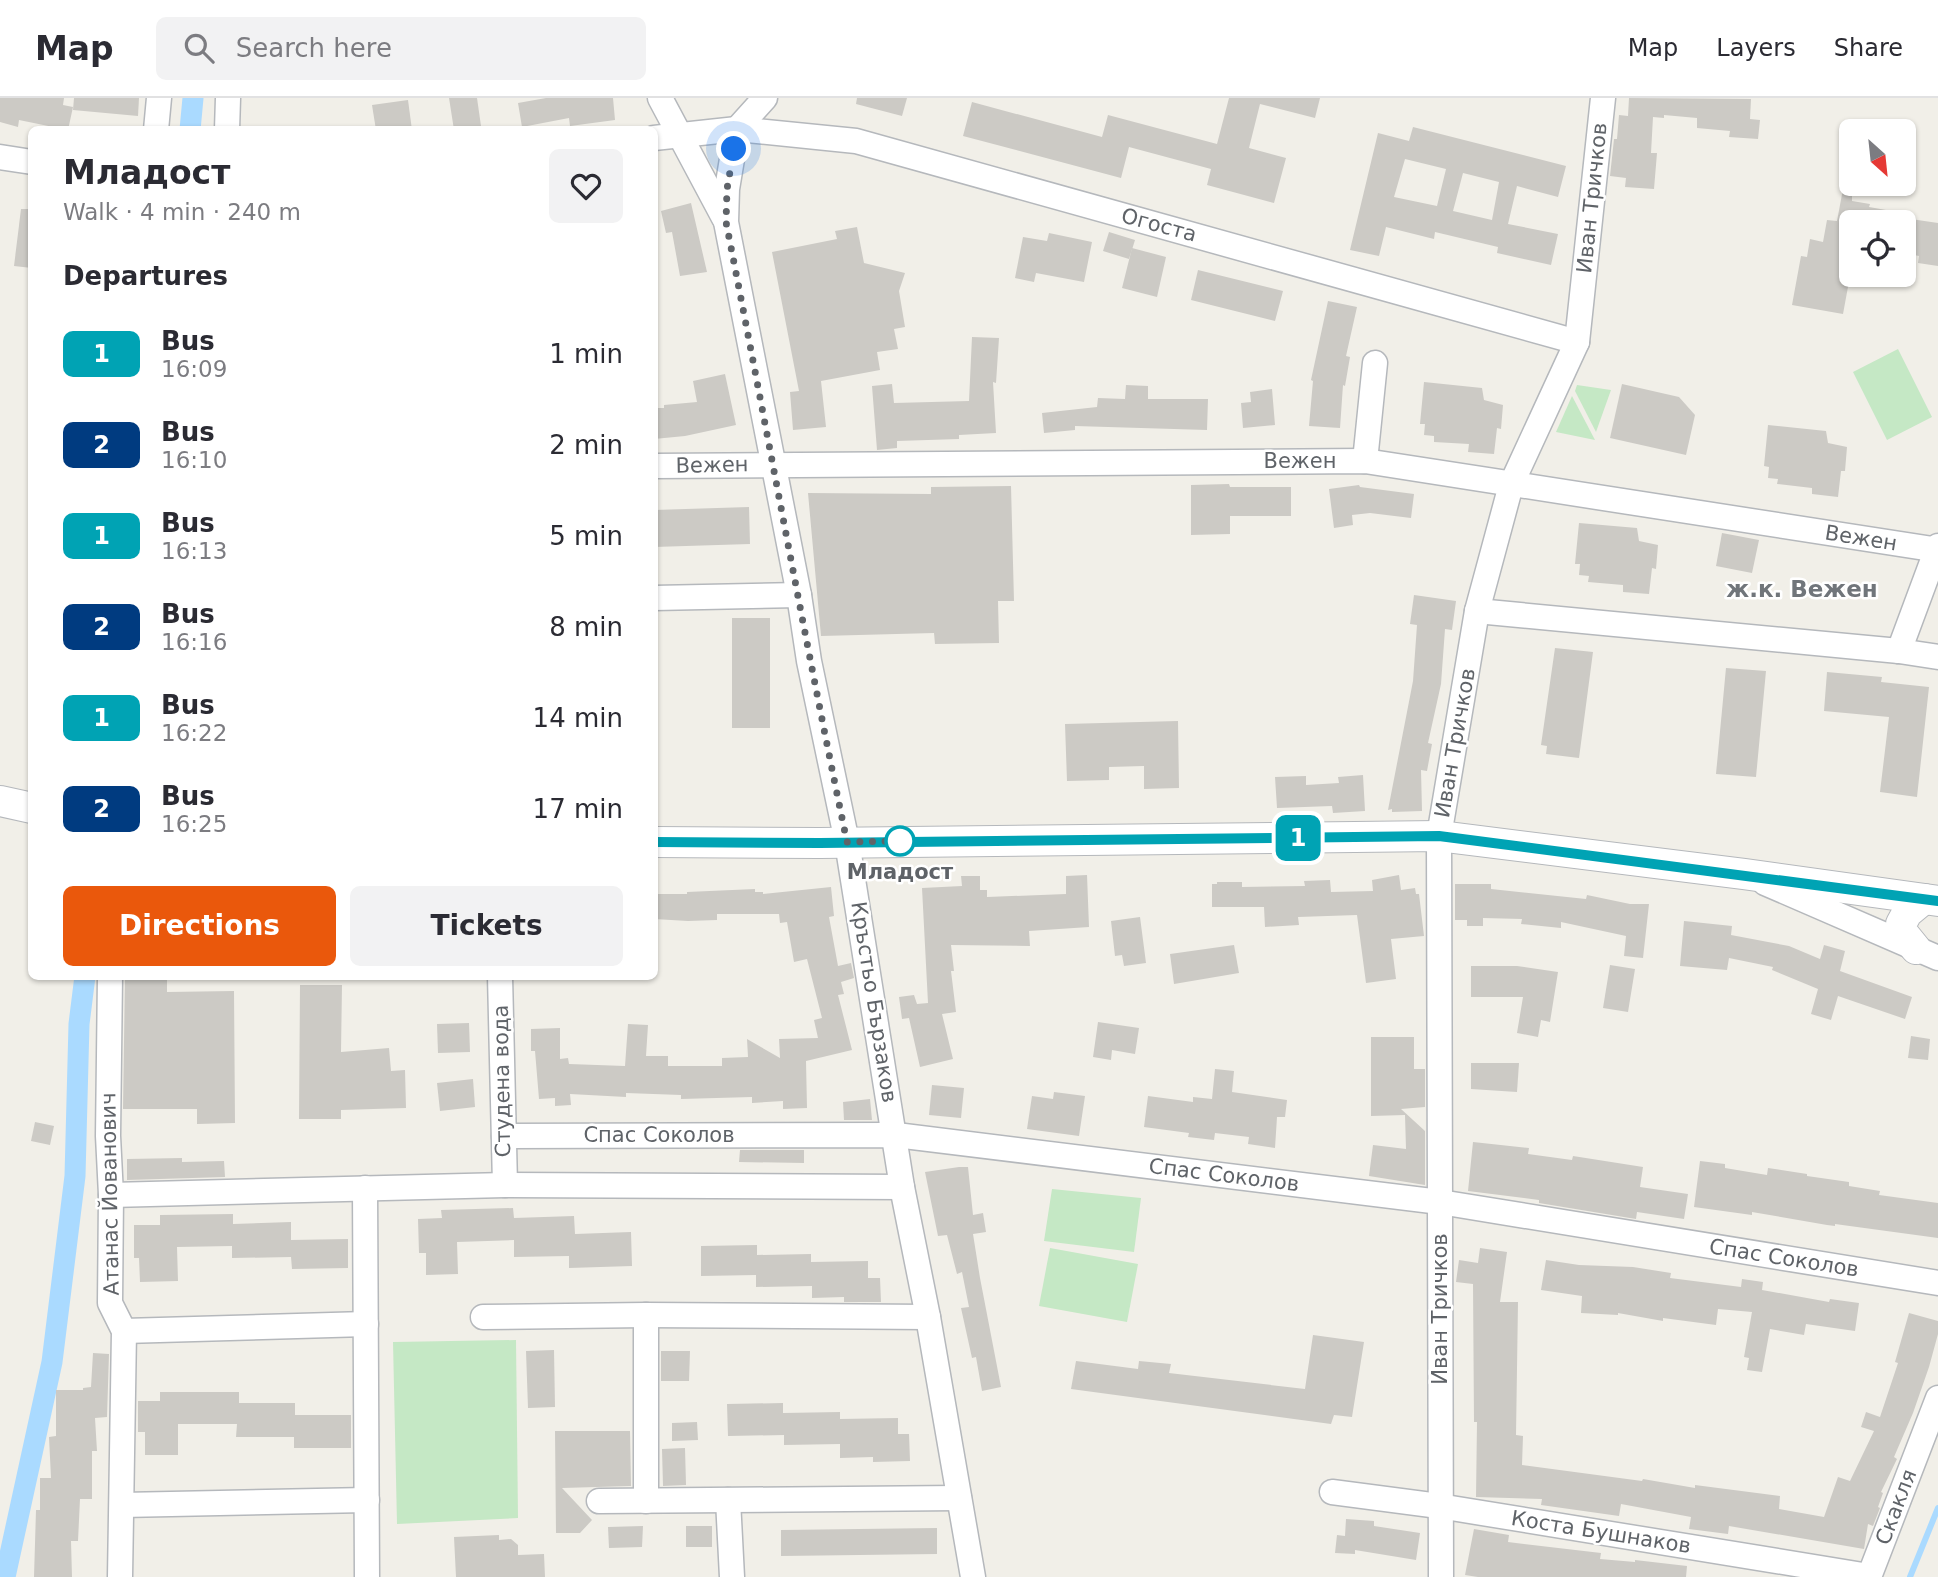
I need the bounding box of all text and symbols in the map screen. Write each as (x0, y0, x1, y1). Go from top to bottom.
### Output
search box (156, 17, 646, 80)
text: Map (35, 29, 114, 68)
icon: search (180, 29, 218, 67)
text: Search here (236, 33, 392, 63)
text: Map (1628, 34, 1678, 62)
text: Layers (1716, 34, 1796, 62)
text: Share (1834, 34, 1903, 62)
north arrow (1839, 119, 1916, 196)
map controls (1839, 119, 1916, 287)
street label: Иван Тричков (1572, 121, 1612, 275)
your location (716, 131, 751, 166)
button: heart (549, 149, 623, 223)
text: Младост (63, 153, 230, 192)
text: Walk · 4 min · 240 m (63, 199, 301, 225)
street label: Огоста (1119, 203, 1199, 247)
button: locate (1839, 210, 1916, 287)
text: Departures (63, 261, 228, 291)
text: Bus (161, 326, 215, 356)
text: 1 min (549, 339, 623, 369)
text: 1 (93, 340, 110, 368)
text: 16:09 (161, 356, 227, 382)
text: Bus (161, 417, 215, 447)
text: 2 min (549, 430, 623, 460)
text: 2 (93, 431, 110, 459)
text: 16:10 (161, 447, 227, 473)
street label: Вежен (1264, 449, 1336, 473)
street label: Вежен (675, 452, 749, 478)
text: Bus (161, 508, 215, 538)
street label: Вежен (1823, 520, 1899, 556)
text: 5 min (549, 521, 623, 551)
text: 1 (93, 522, 110, 550)
text: 16:13 (161, 538, 227, 564)
district label: ж.к. Вежен (1726, 576, 1878, 602)
text: Bus (161, 599, 215, 629)
text: 8 min (549, 612, 623, 642)
text: 2 (93, 613, 110, 641)
text: 16:16 (161, 629, 227, 655)
street label: Иван Тричков (1430, 666, 1480, 820)
text: Bus (161, 690, 215, 720)
text: 14 min (533, 703, 623, 733)
text: 1 (93, 704, 110, 732)
text: 16:22 (161, 720, 227, 746)
text: Bus (161, 781, 215, 811)
text: 17 min (533, 794, 623, 824)
text: 2 (93, 795, 110, 823)
text: 16:25 (161, 811, 227, 837)
line badge: 1 (1275, 815, 1321, 861)
text: 1 (1290, 824, 1306, 852)
marker: Младост (885, 826, 915, 856)
place label: Младост (847, 860, 954, 884)
button: Directions (63, 886, 336, 966)
button: Tickets (350, 886, 623, 966)
street label: Кръстьо Бързаков (846, 900, 902, 1104)
street label: Студена вода (489, 1004, 515, 1158)
street label: Атанас Йованович (95, 1092, 124, 1296)
street label: Спас Соколов (583, 1123, 735, 1147)
street label: Спас Соколов (1148, 1154, 1300, 1196)
street label: Иван Тричков (1428, 1233, 1452, 1385)
street label: Спас Соколов (1707, 1234, 1861, 1282)
street label: Скакля (1871, 1466, 1921, 1548)
street label: Коста Бушнаков (1509, 1506, 1693, 1558)

